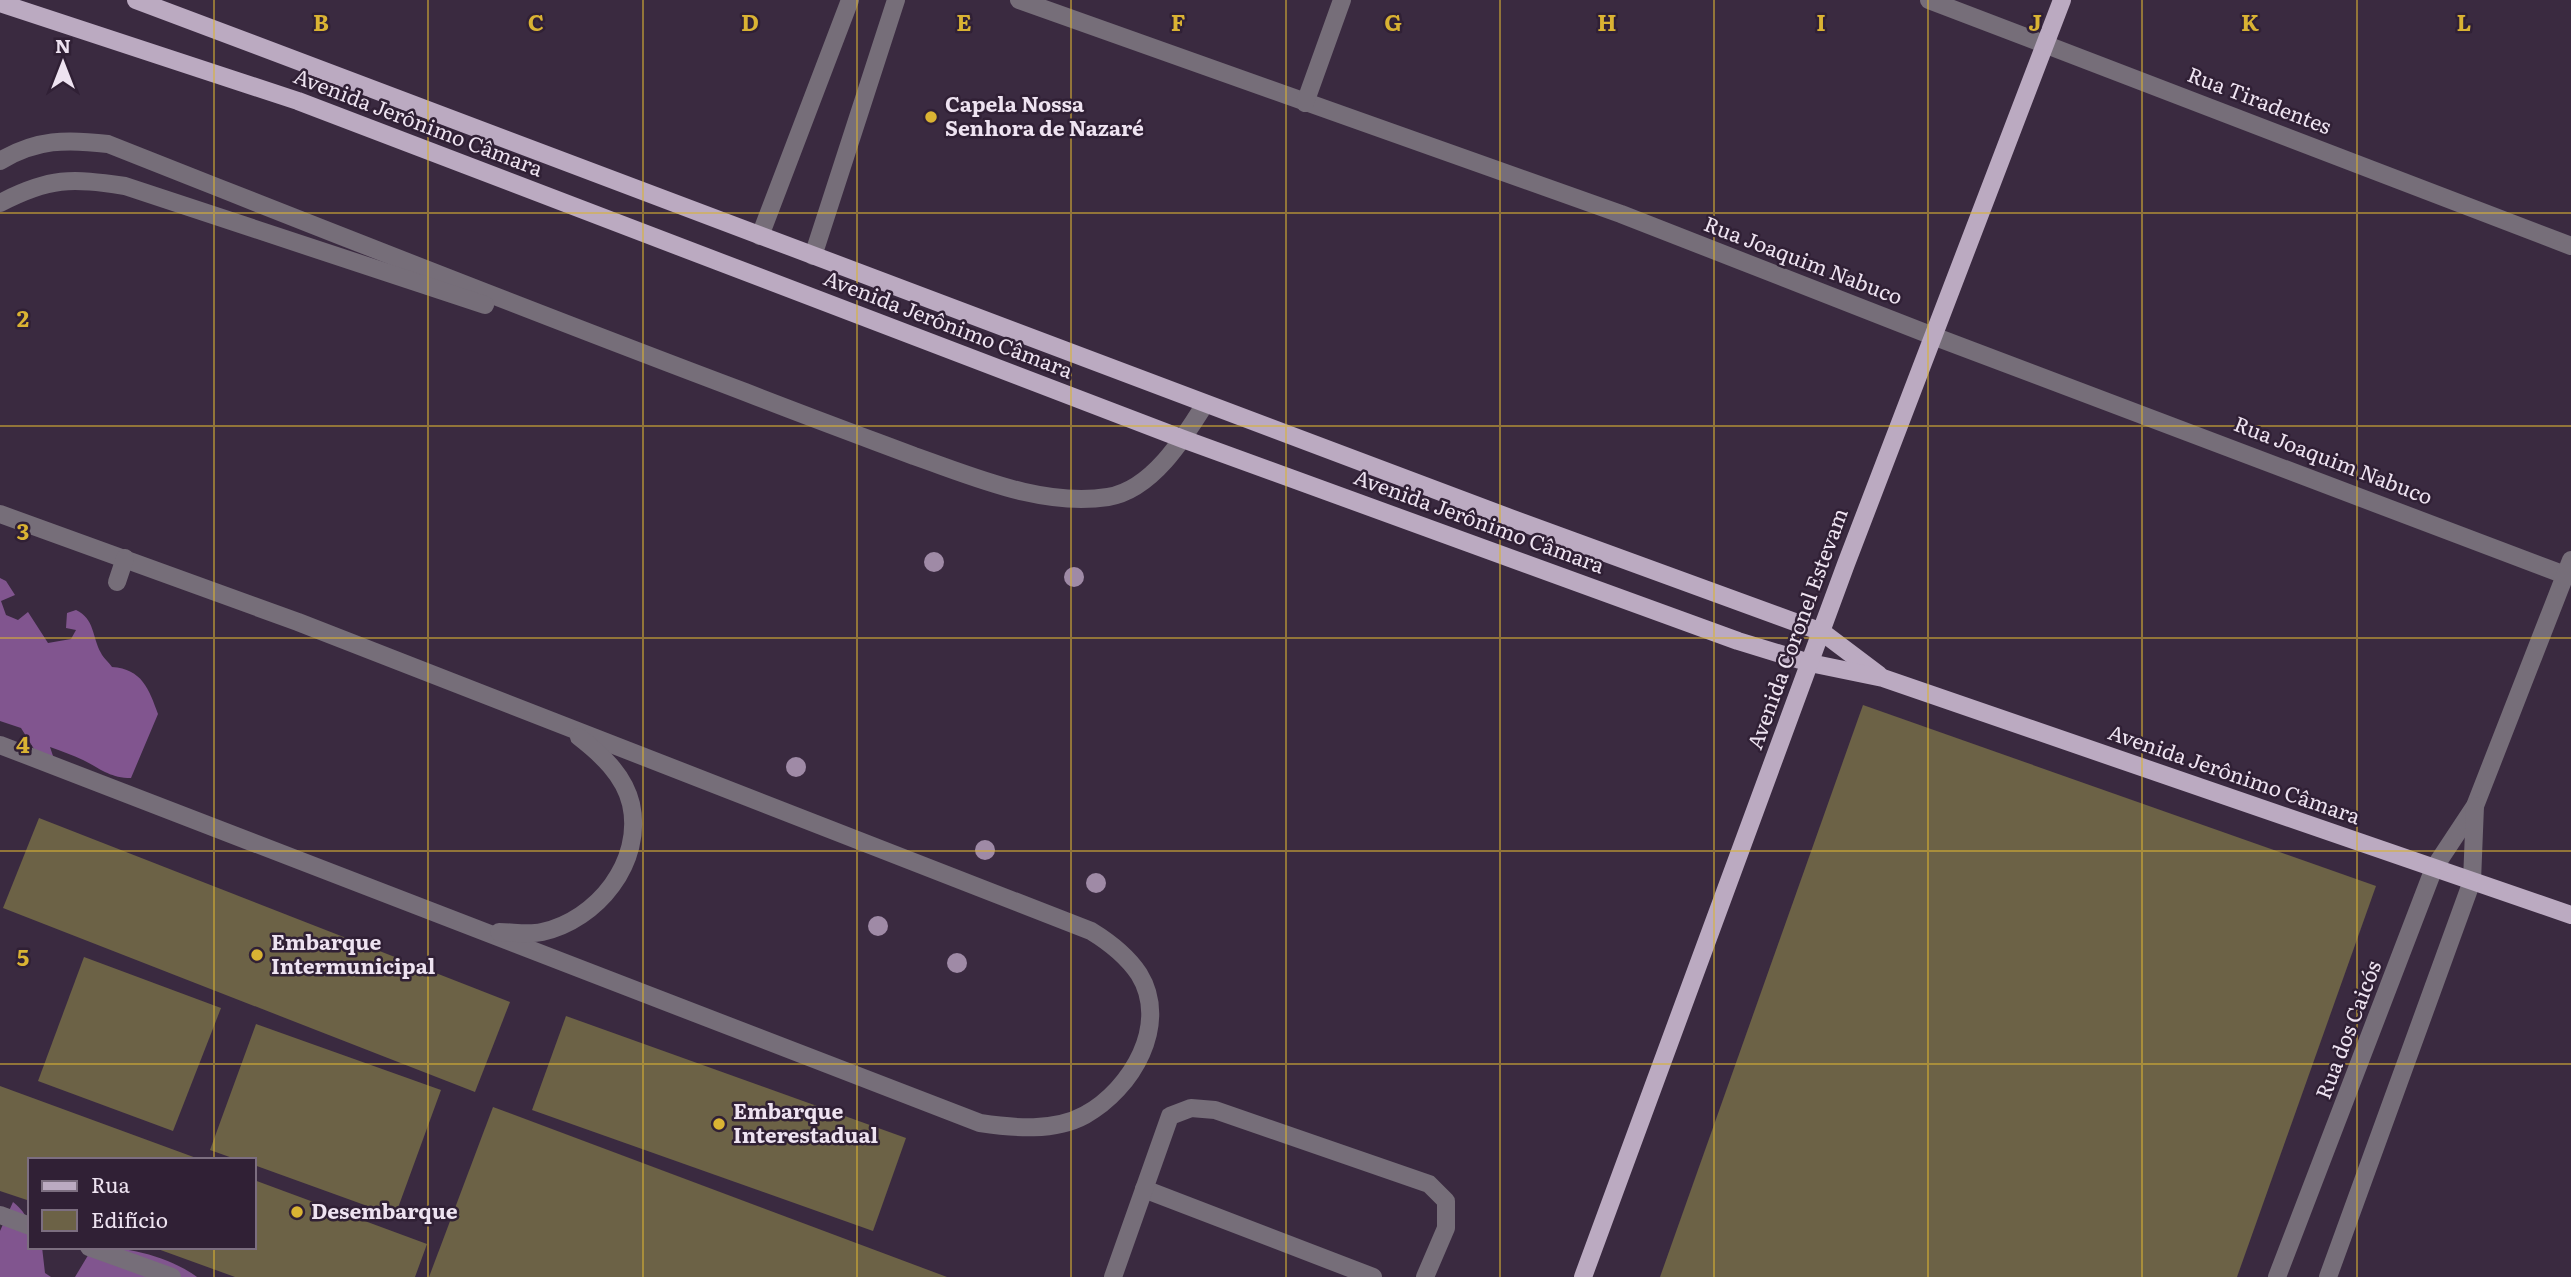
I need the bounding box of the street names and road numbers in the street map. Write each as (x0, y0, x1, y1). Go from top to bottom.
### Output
street label: Rua Tiradentes (2184, 57, 2336, 140)
street label: Avenida Jerônimo Câmara (290, 59, 549, 183)
street label: Rua Joaquim Nabuco (1700, 206, 1908, 311)
street label: Avenida Jerônimo Câmara (820, 261, 1079, 385)
street label: Rua Joaquim Nabuco (2230, 406, 2438, 511)
street label: Avenida Jerônimo Câmara (1350, 460, 1610, 580)
street label: Avenida Coronel Estevam (1738, 503, 1854, 753)
street label: Avenida Jerônimo Câmara (2105, 715, 2366, 831)
street label: Rua dos Caicós (2306, 955, 2387, 1103)

